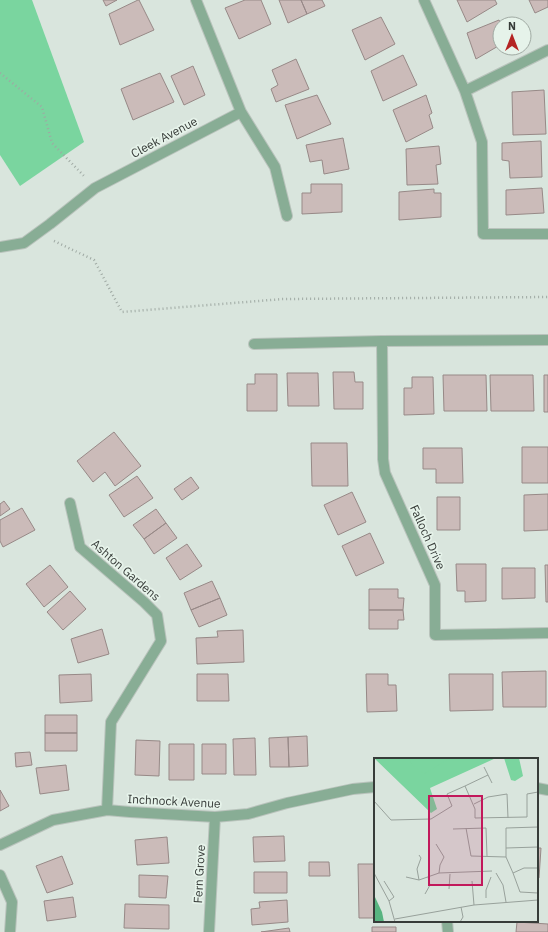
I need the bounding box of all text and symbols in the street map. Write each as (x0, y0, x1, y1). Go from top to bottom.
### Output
north arrow (492, 16, 532, 56)
text: N (508, 19, 516, 33)
street label: Cleek Avenue (128, 113, 200, 161)
street label: Falloch Drive (407, 502, 449, 572)
street label: Ashton Gardens (89, 536, 164, 604)
inset map (374, 758, 538, 922)
street label: Inchnock Avenue (127, 791, 221, 811)
street label: Fern Grove (190, 844, 208, 904)

